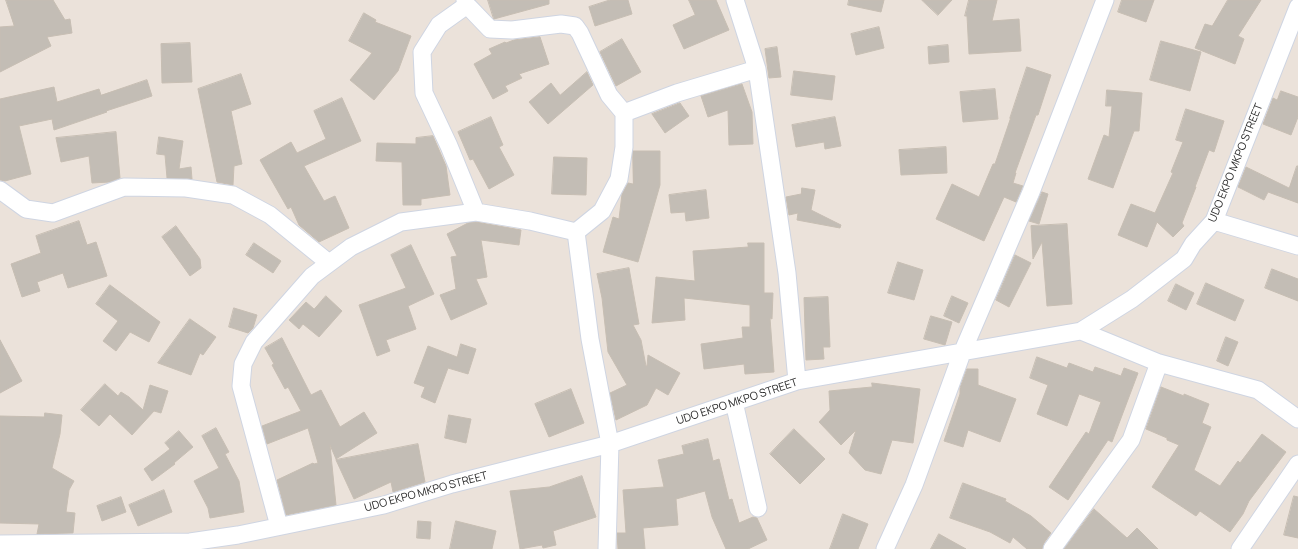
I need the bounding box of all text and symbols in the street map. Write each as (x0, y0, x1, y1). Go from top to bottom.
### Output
street label: UDO EKPO MKPO STREET (1206, 102, 1266, 224)
street label: UDO EKPO MKPO STREET (675, 376, 799, 428)
street label: UDO EKPO MKPO STREET (363, 469, 489, 515)

